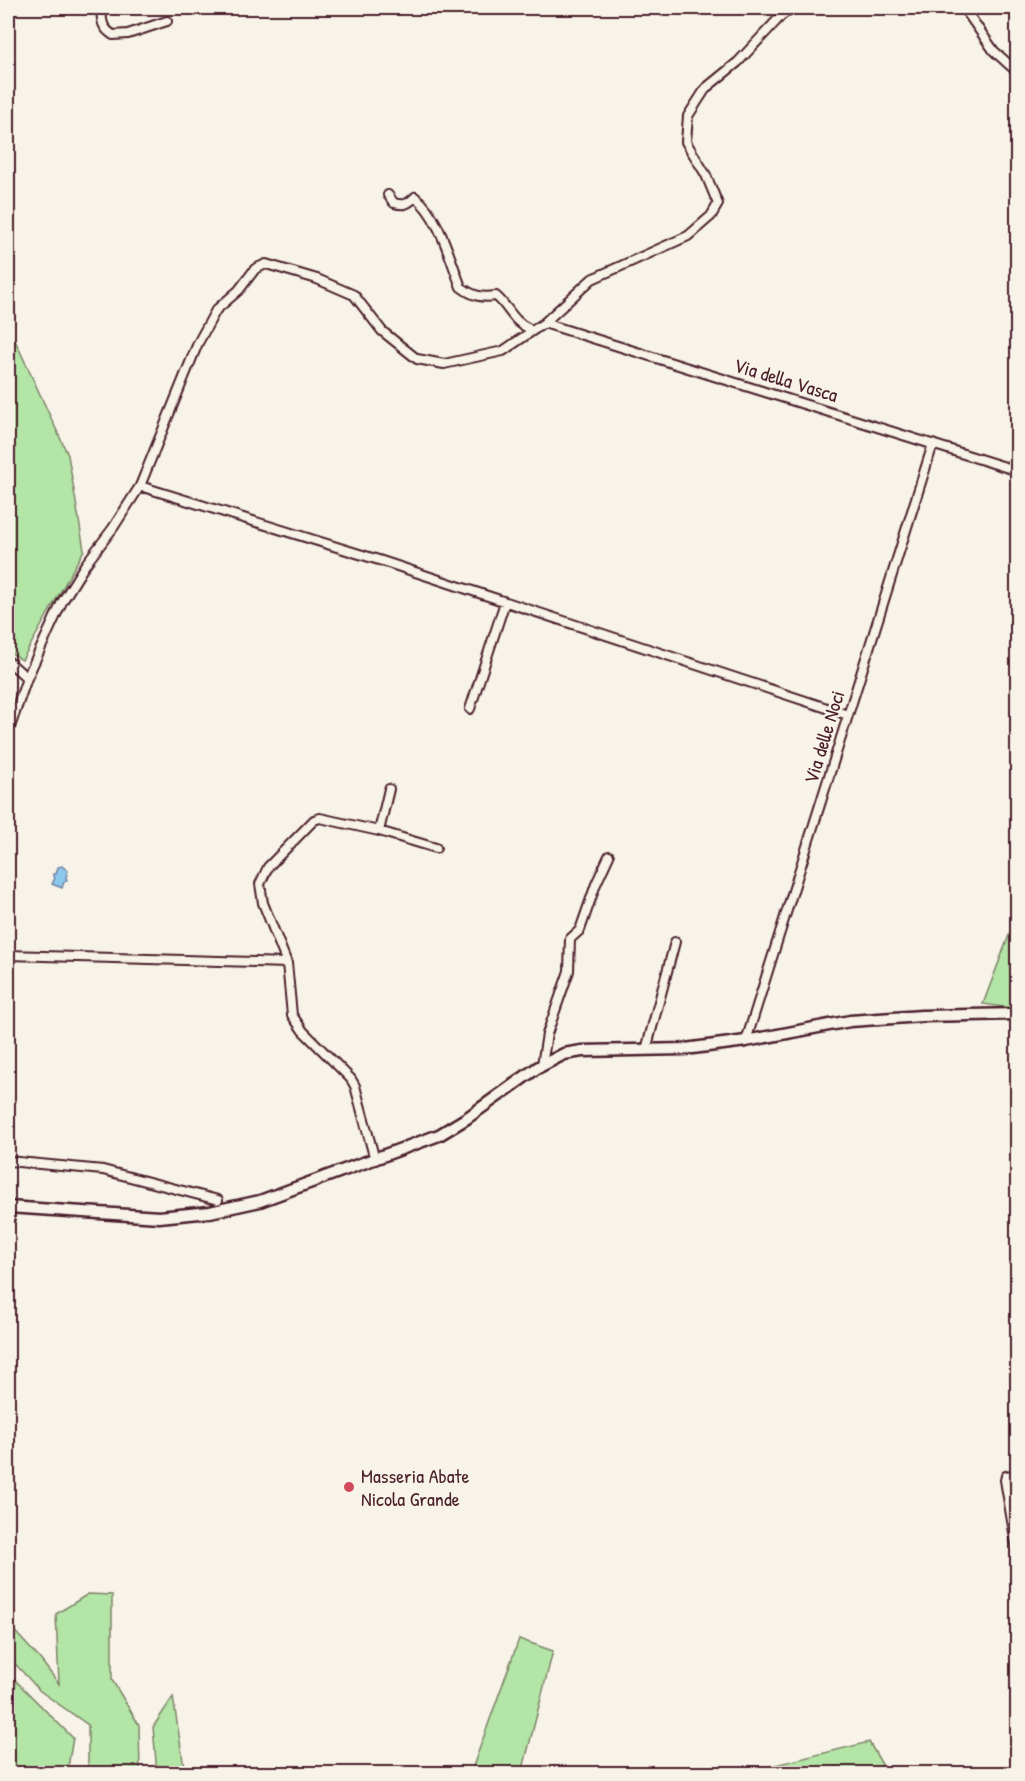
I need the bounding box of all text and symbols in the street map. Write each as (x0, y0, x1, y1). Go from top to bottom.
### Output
street label: Via della Vasca (731, 351, 842, 408)
street label: Via delle Noci (797, 687, 850, 787)
place label: Masseria Abate Nicola Grande (361, 1462, 469, 1512)
marker: Masseria Abate Nicola Grande (342, 1480, 356, 1494)

